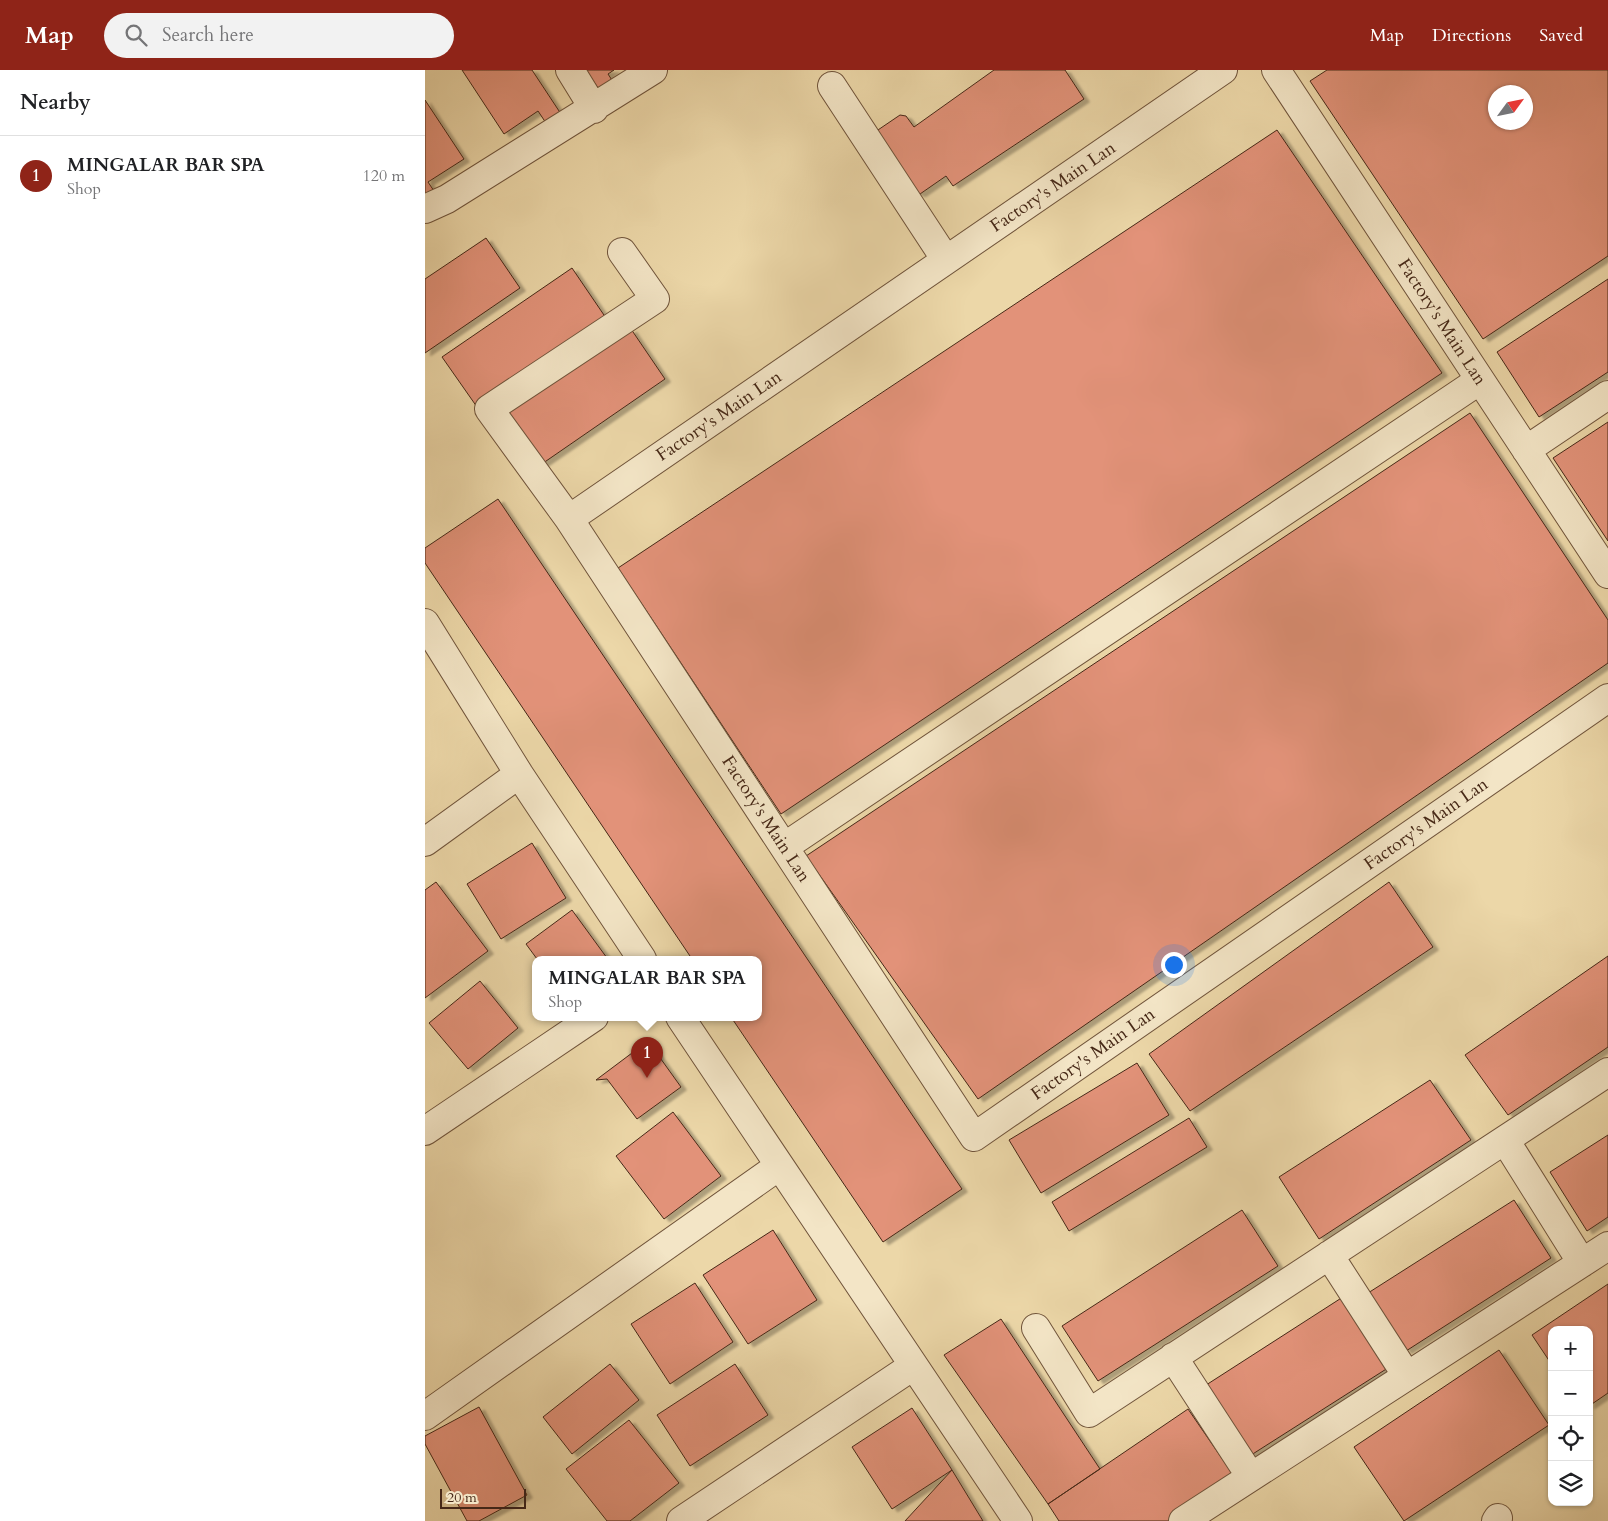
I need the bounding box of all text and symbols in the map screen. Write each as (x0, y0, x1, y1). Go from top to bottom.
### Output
search box (104, 13, 454, 58)
text: Map (25, 19, 74, 52)
icon: search (122, 21, 150, 49)
text: Search here (162, 22, 254, 48)
text: Map (1370, 23, 1404, 48)
text: Directions (1432, 23, 1511, 48)
text: Saved (1539, 23, 1583, 48)
north arrow (1488, 85, 1533, 130)
text: Nearby (20, 88, 91, 117)
street label: Factory's Main Lan (985, 135, 1121, 238)
text: MINGALAR BAR SPA (67, 152, 265, 178)
text: 1 (32, 165, 40, 187)
text: 120 m (363, 165, 405, 187)
text: Shop (67, 178, 101, 200)
street label: Factory's Main Lan (1392, 254, 1493, 391)
street label: Factory's Main Lan (651, 364, 787, 467)
street label: Factory's Main Lan (716, 751, 817, 888)
street label: Factory's Main Lan (1359, 771, 1494, 876)
your location (1161, 952, 1187, 978)
popup (532, 956, 762, 1021)
text: MINGALAR BAR SPA (548, 965, 746, 991)
text: Shop (548, 991, 582, 1013)
street label: Factory's Main Lan (1026, 1001, 1161, 1106)
pin: 1 (631, 1037, 663, 1078)
map controls (1548, 1326, 1593, 1506)
button: + (1548, 1326, 1593, 1371)
button: − (1548, 1371, 1593, 1416)
button: locate (1548, 1416, 1593, 1461)
button: layers (1548, 1461, 1593, 1506)
scale bar (440, 1486, 526, 1509)
text: 20 m (447, 1488, 477, 1507)

